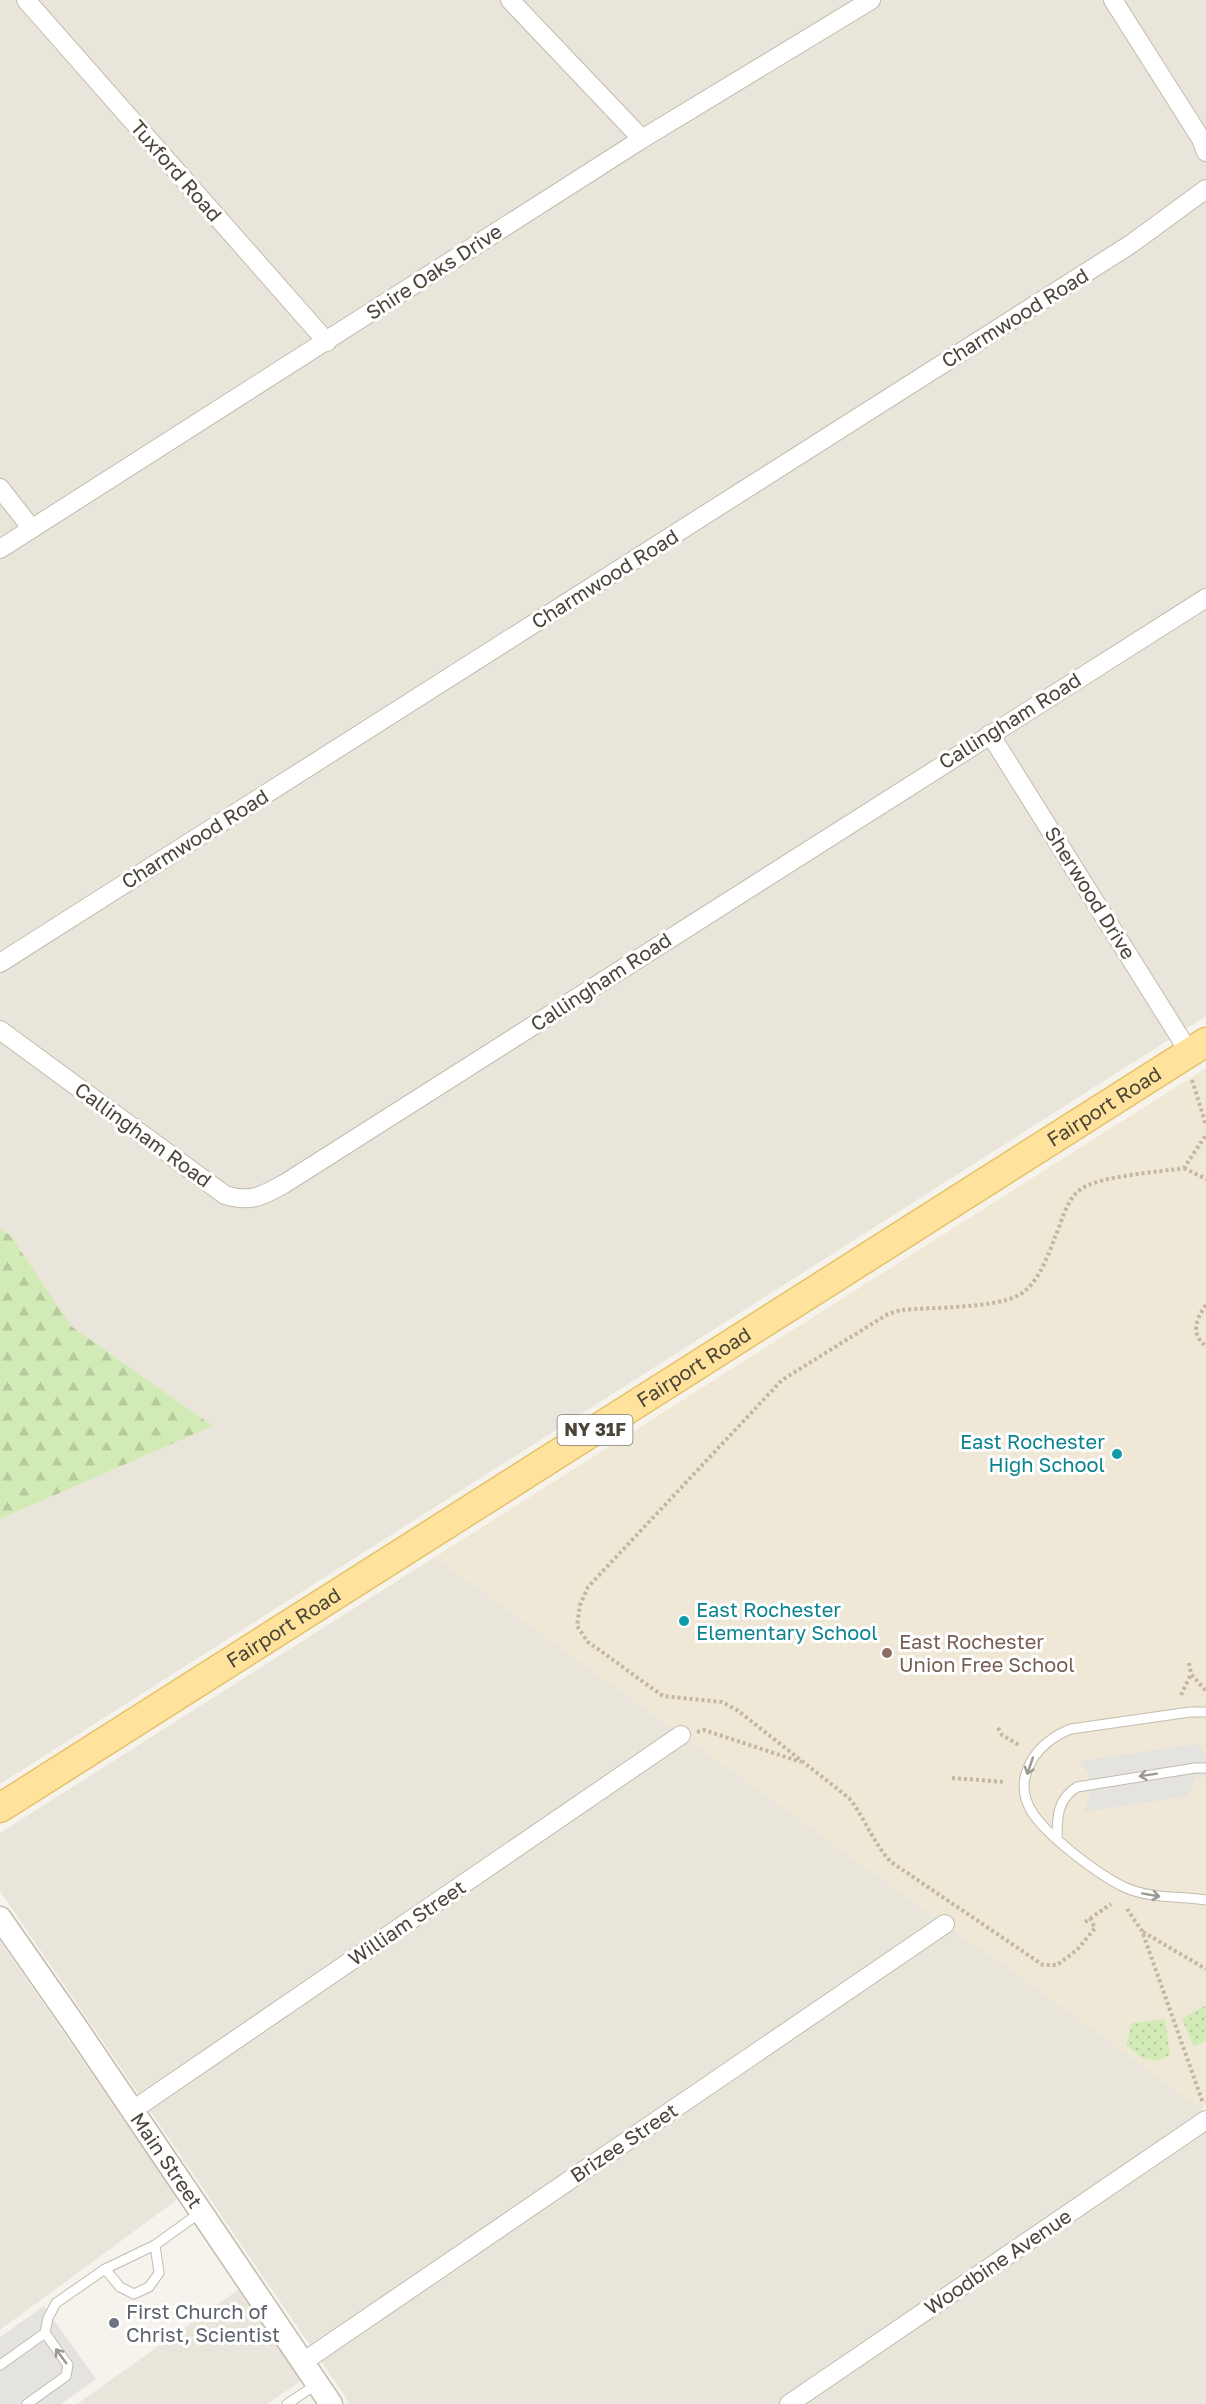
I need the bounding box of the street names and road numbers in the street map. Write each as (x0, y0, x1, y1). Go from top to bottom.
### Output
street label: Tuxford Road (126, 115, 227, 226)
street label: Shire Oaks Drive (361, 218, 506, 324)
street label: Charmwood Road (937, 262, 1092, 372)
street label: Charmwood Road (527, 523, 682, 633)
street label: Callingham Road (934, 667, 1085, 774)
street label: Charmwood Road (117, 783, 272, 893)
street label: Sherwood Drive (1040, 822, 1141, 963)
street label: Callingham Road (526, 927, 675, 1036)
street label: Fairport Road (1042, 1061, 1165, 1151)
street label: Callingham Road (71, 1077, 217, 1192)
street label: Fairport Road (632, 1321, 755, 1412)
road number: NY 31F (558, 1415, 632, 1445)
street label: Fairport Road (222, 1582, 345, 1672)
street label: William Street (343, 1874, 469, 1970)
street label: Brizee Street (565, 2098, 682, 2187)
street label: Main Street (126, 2107, 208, 2212)
street label: Woodbine Avenue (919, 2203, 1075, 2319)

